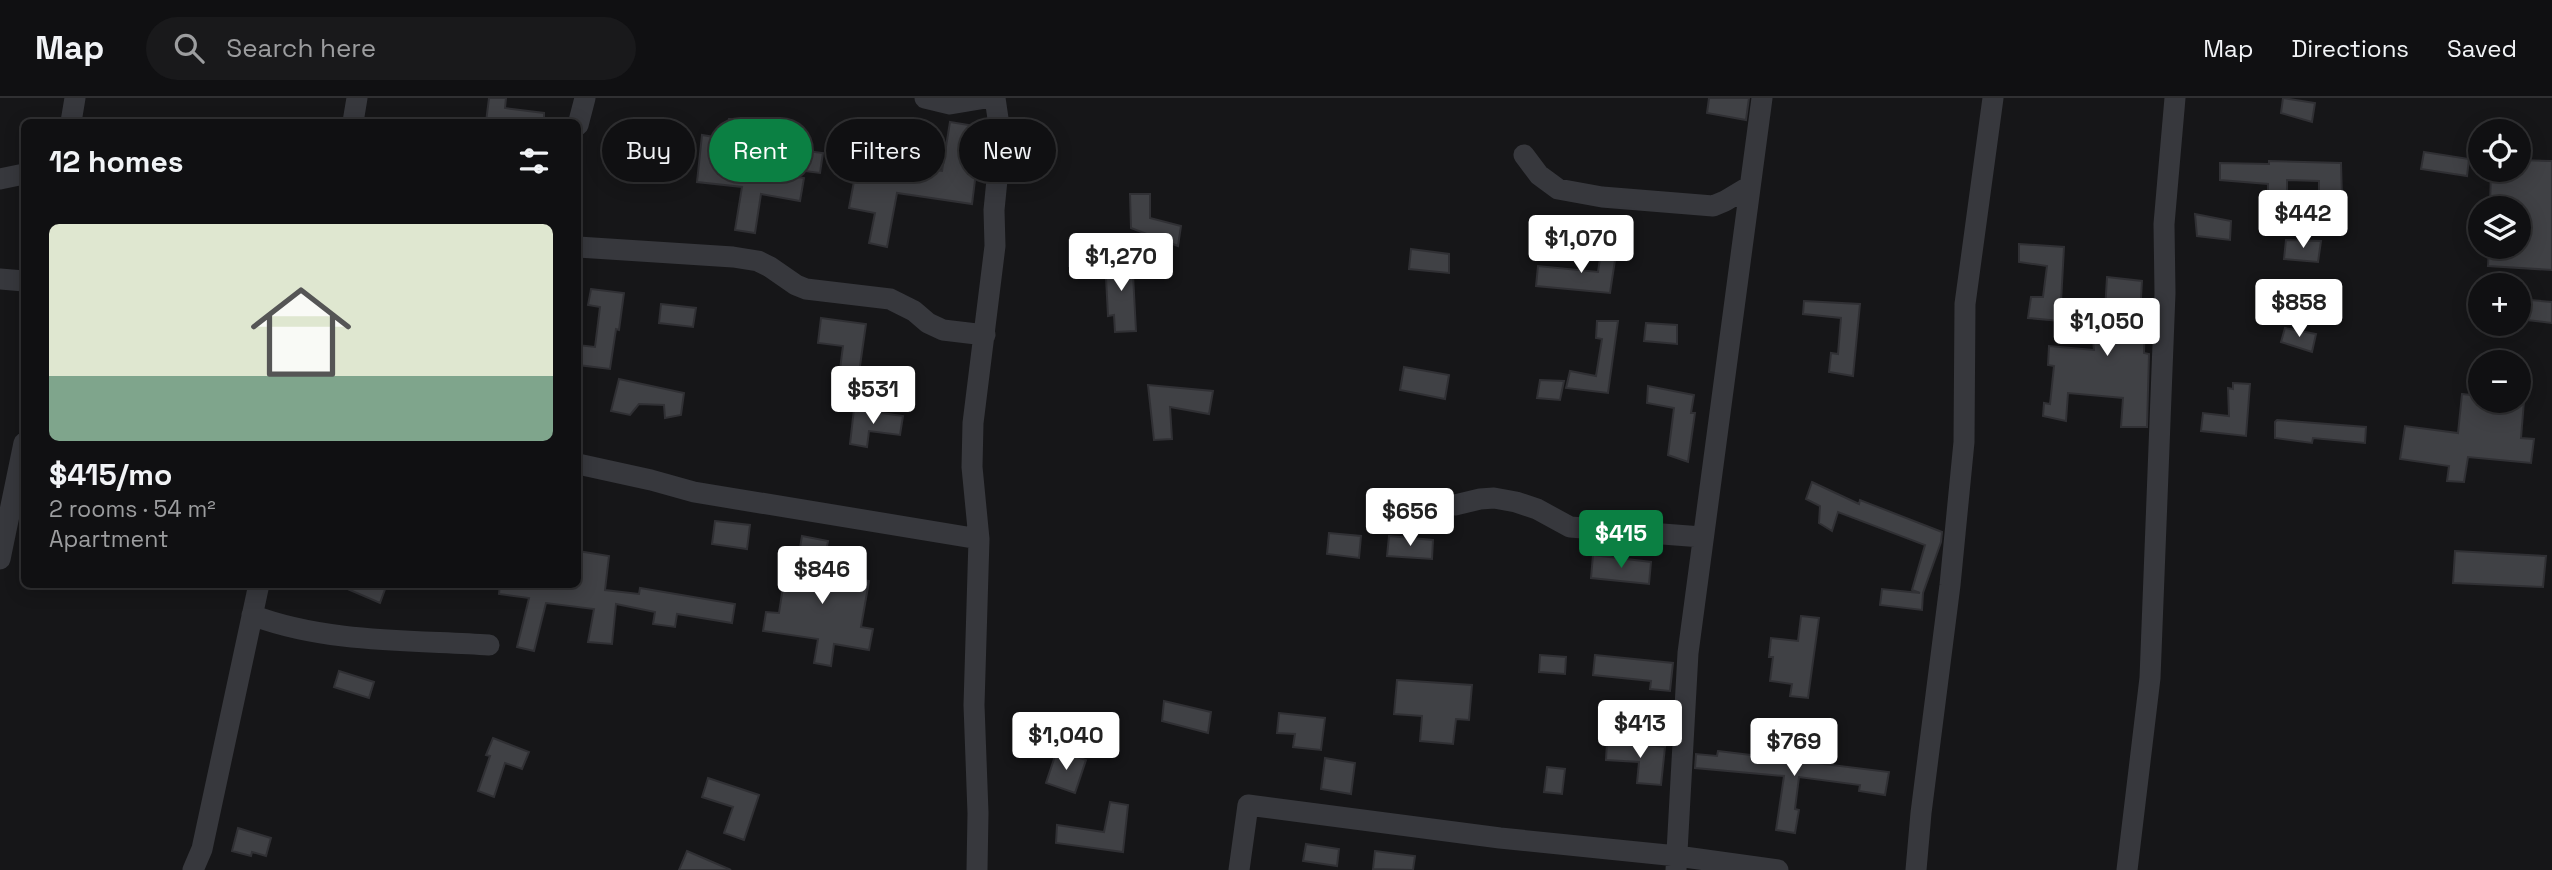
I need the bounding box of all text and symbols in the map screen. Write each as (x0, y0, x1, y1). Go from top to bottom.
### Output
search box (146, 17, 636, 80)
text: Map (35, 27, 104, 69)
icon: search (170, 29, 208, 67)
text: Search here (226, 31, 376, 65)
text: Map (2203, 33, 2253, 64)
text: Directions (2291, 33, 2409, 64)
text: Saved (2447, 33, 2517, 64)
chip: Buy (602, 119, 695, 182)
chip: Rent (709, 119, 812, 182)
chip: Filters (826, 119, 945, 182)
chip: New (959, 119, 1056, 182)
map controls (2468, 119, 2531, 413)
button: locate (2468, 119, 2531, 182)
text: 12 homes (49, 142, 184, 181)
icon: filters (515, 142, 553, 180)
pin: $442 (2262, 190, 2344, 250)
button: layers (2468, 196, 2531, 259)
text: $442 (2275, 198, 2331, 228)
pin: $1,070 (1524, 216, 1638, 275)
text: $1,070 (1545, 223, 1617, 253)
pin: $1,270 (1064, 234, 1178, 293)
text: $1,270 (1085, 241, 1157, 271)
icon: home (238, 269, 364, 395)
button: + (2468, 273, 2531, 336)
pin: $858 (2258, 280, 2340, 339)
text: $858 (2271, 287, 2327, 317)
pin: $1,050 (2050, 299, 2164, 358)
text: $1,050 (2070, 306, 2144, 336)
button: − (2468, 350, 2531, 413)
pin: $531 (832, 366, 914, 426)
text: $531 (847, 374, 899, 404)
text: $415/mo (49, 455, 172, 494)
pin: $656 (1369, 489, 1451, 548)
text: 2 rooms · 54 m² (49, 494, 216, 524)
text: $656 (1382, 496, 1438, 526)
pin: $415 (1580, 510, 1662, 570)
text: $415 (1595, 518, 1647, 548)
text: Apartment (49, 524, 169, 554)
pin: $846 (781, 546, 863, 606)
text: $846 (794, 554, 850, 584)
pin: $413 (1599, 700, 1681, 760)
text: $413 (1614, 708, 1666, 738)
pin: $1,040 (1009, 712, 1123, 772)
pin: $769 (1753, 718, 1835, 778)
text: $1,040 (1028, 720, 1104, 750)
text: $769 (1766, 726, 1822, 756)

